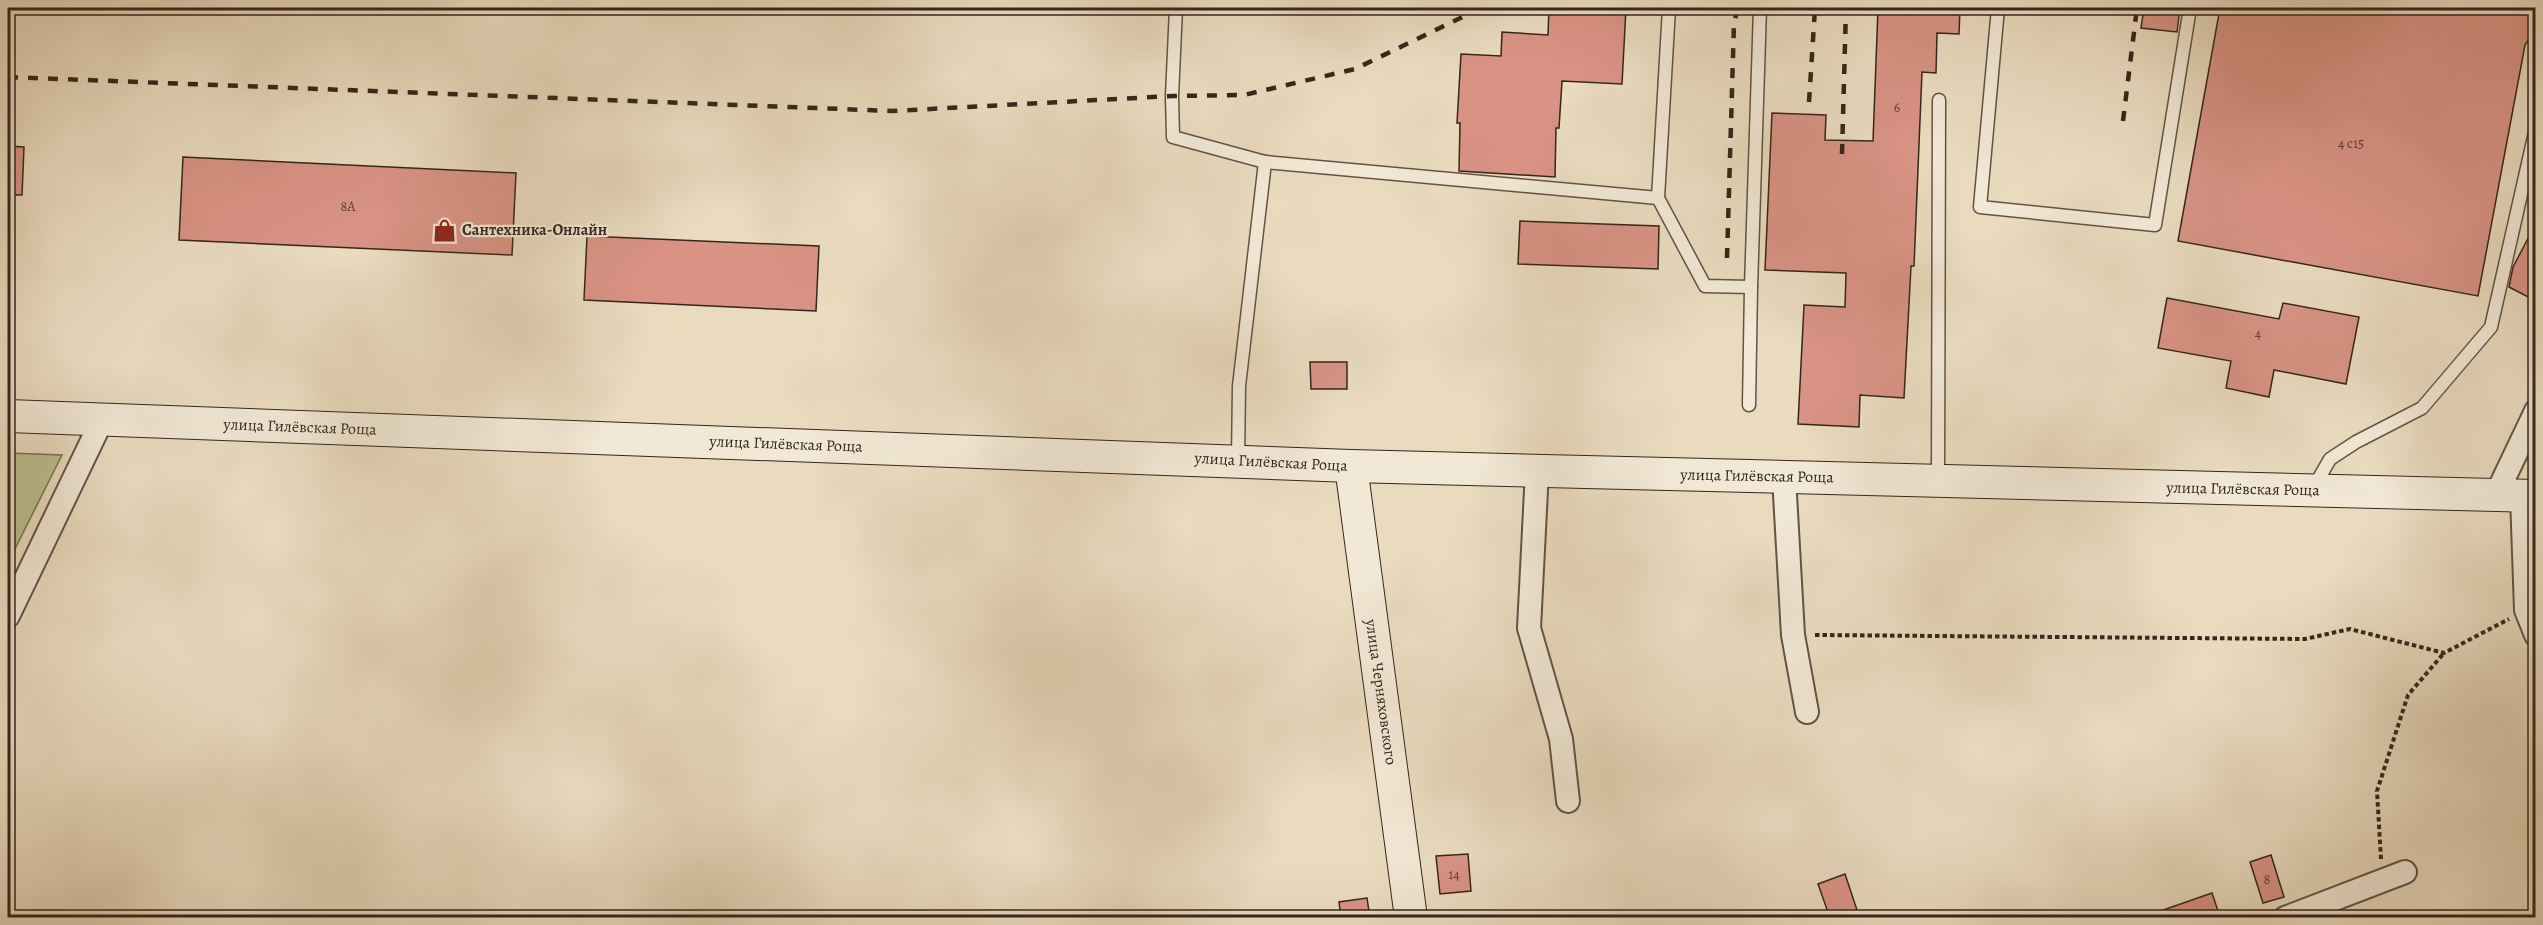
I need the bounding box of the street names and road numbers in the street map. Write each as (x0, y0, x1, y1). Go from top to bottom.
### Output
street label: улица Гилёвская Роща (222, 413, 378, 441)
street label: улица Гилёвская Роща (708, 430, 864, 458)
street label: улица Гилёвская Роща (1193, 447, 1349, 477)
street label: улица Гилёвская Роща (1679, 464, 1834, 488)
street label: улица Гилёвская Роща (2165, 477, 2320, 501)
street label: улица Черняховского (1360, 617, 1402, 766)

